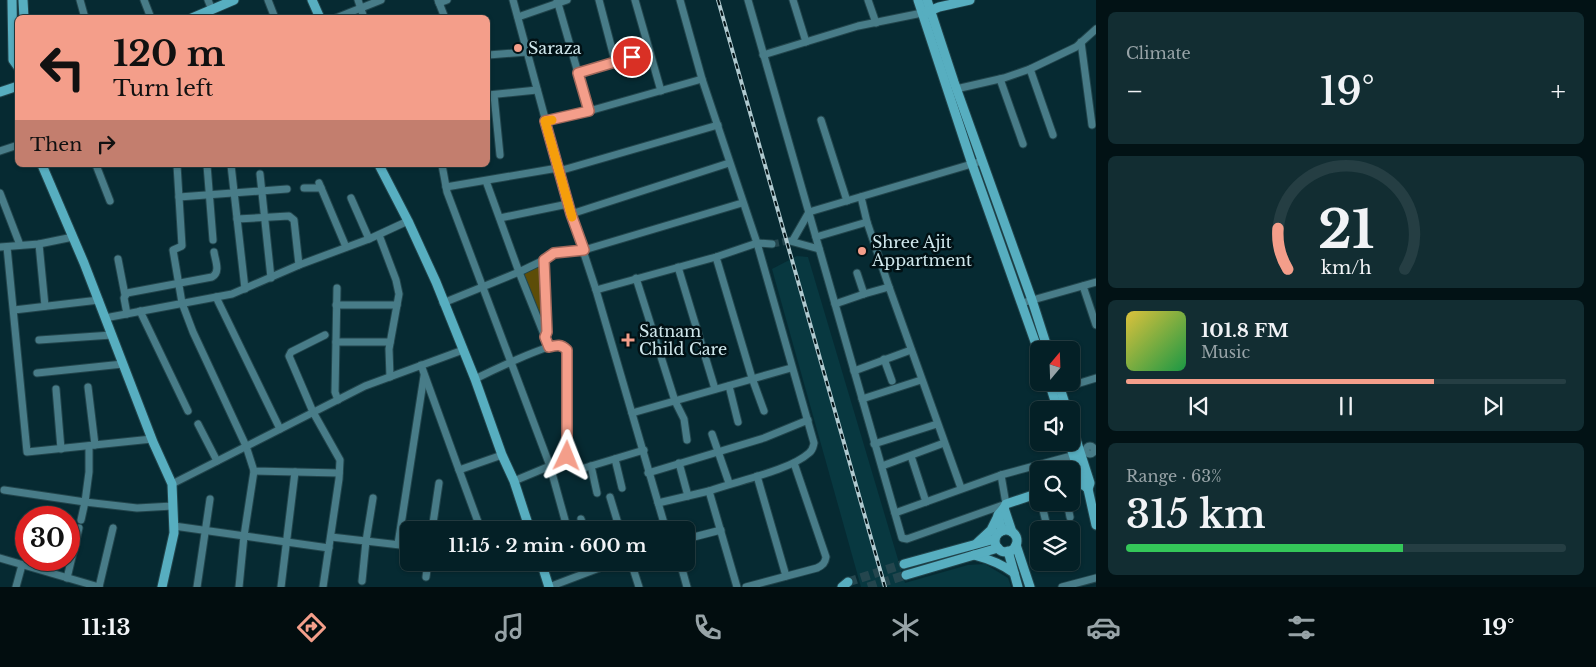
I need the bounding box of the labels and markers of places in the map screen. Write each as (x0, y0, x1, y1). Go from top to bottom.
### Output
pin (611, 36, 653, 78)
place label: Saraza (528, 38, 582, 58)
marker: Saraza (512, 42, 524, 54)
place label: Shree Ajit Appartment (871, 232, 972, 270)
marker: Shree Ajit Appartment (856, 245, 868, 257)
place label: Satnam Child Care (639, 321, 727, 359)
marker: Satnam Child Care (621, 333, 635, 347)

